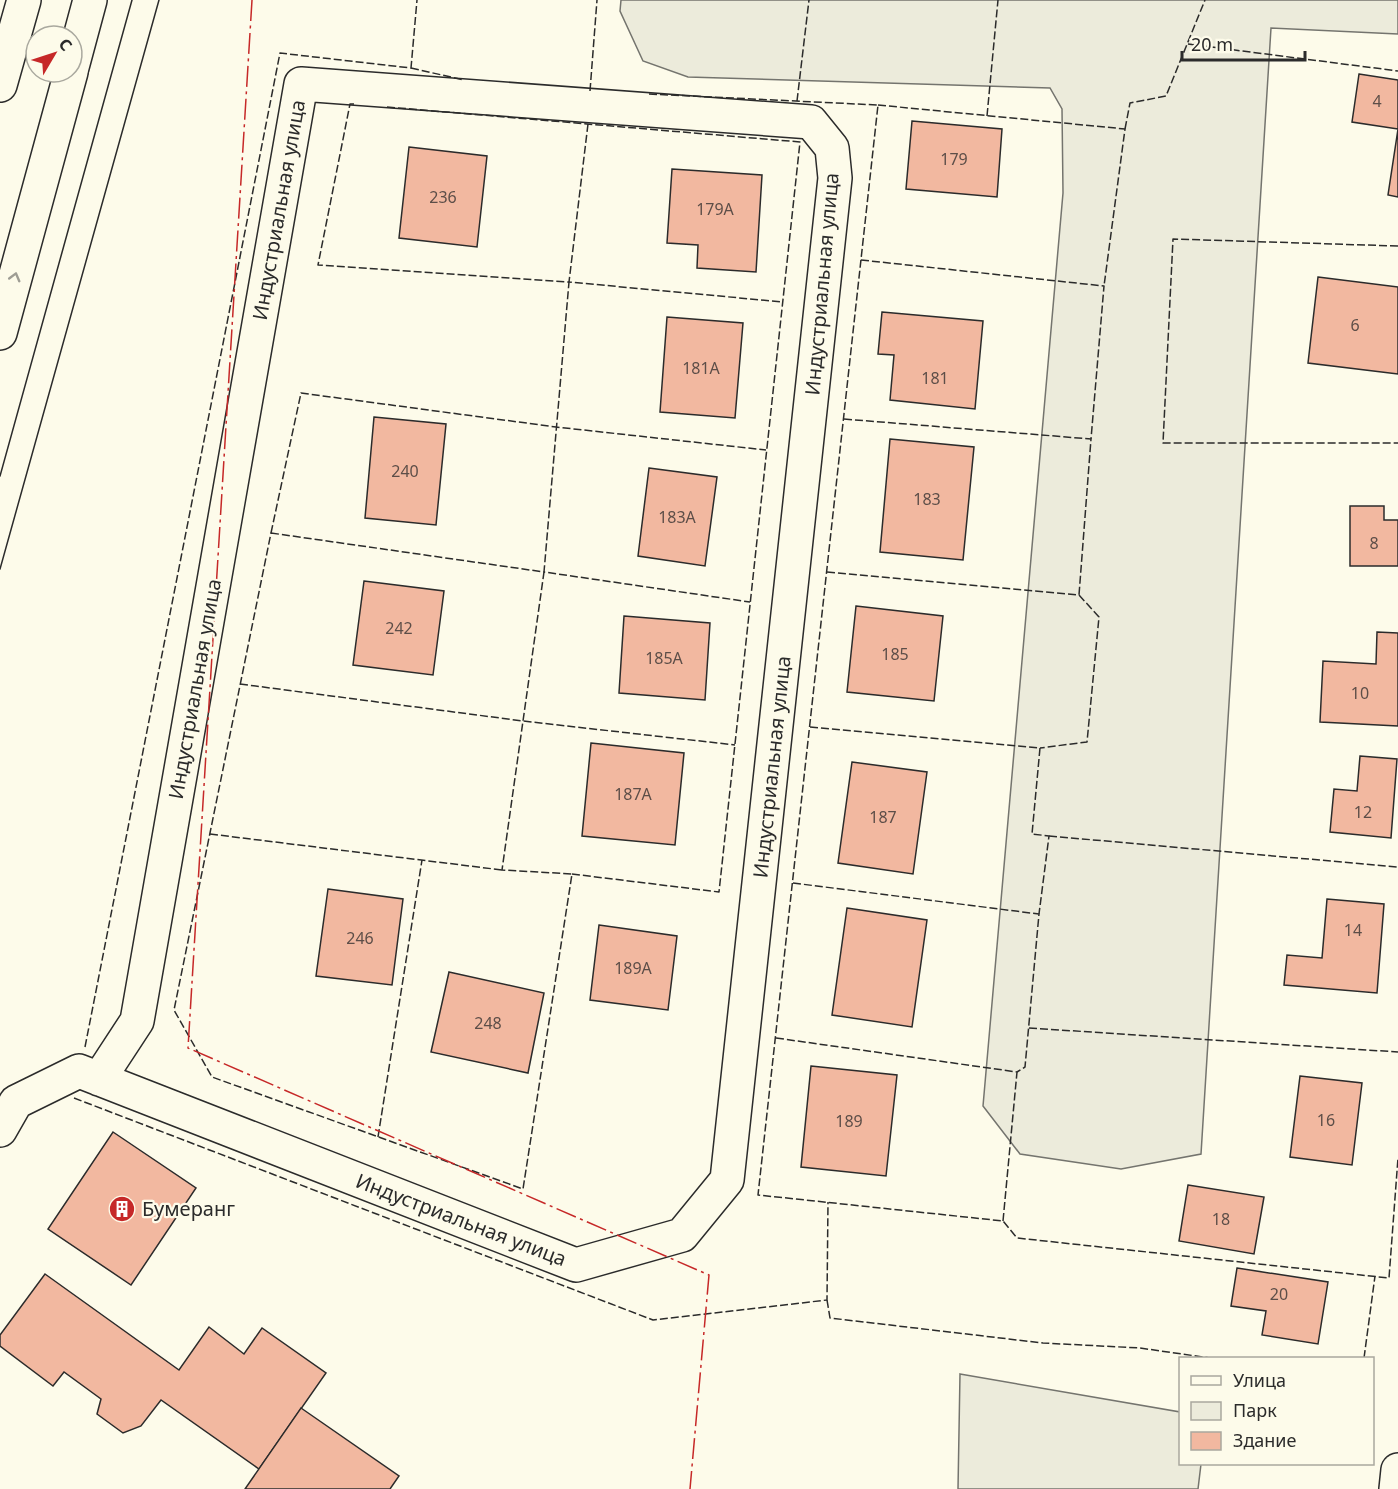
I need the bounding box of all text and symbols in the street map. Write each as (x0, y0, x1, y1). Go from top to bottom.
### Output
north arrow (24, 24, 84, 84)
scale bar (1182, 24, 1305, 62)
text: 20 m (1191, 32, 1233, 56)
text: С (54, 34, 77, 55)
house number: 4 (1372, 90, 1382, 112)
street label: Индустриальная улица (246, 98, 311, 322)
house number: 179 (940, 148, 968, 170)
street label: Индустриальная улица (798, 171, 845, 396)
house number: 236 (429, 186, 457, 208)
house number: 179А (696, 198, 735, 220)
one-way arrow (8, 272, 21, 282)
house number: 6 (1350, 314, 1360, 336)
house number: 181А (682, 357, 721, 379)
house number: 181 (921, 367, 949, 389)
house number: 240 (391, 460, 419, 482)
house number: 183 (913, 488, 941, 510)
house number: 183А (658, 506, 697, 528)
house number: 8 (1369, 532, 1379, 554)
street label: Индустриальная улица (162, 577, 227, 801)
house number: 242 (385, 617, 413, 639)
house number: 185 (881, 643, 909, 665)
house number: 185А (645, 647, 684, 669)
street label: Индустриальная улица (746, 654, 797, 879)
house number: 10 (1351, 682, 1369, 704)
house number: 187А (614, 783, 653, 805)
house number: 12 (1354, 801, 1372, 823)
house number: 187 (869, 806, 897, 828)
house number: 14 (1344, 919, 1362, 941)
house number: 246 (346, 927, 374, 949)
house number: 189А (614, 957, 653, 979)
house number: 248 (474, 1012, 502, 1034)
house number: 16 (1317, 1109, 1335, 1131)
house number: 189 (835, 1110, 863, 1132)
street label: Индустриальная улица (352, 1167, 570, 1272)
building icon: Бумеранг (107, 1194, 137, 1224)
place label: Бумеранг (142, 1195, 235, 1222)
house number: 18 (1212, 1208, 1230, 1230)
house number: 20 (1270, 1283, 1288, 1305)
legend (1179, 1357, 1374, 1465)
text: Улица (1233, 1368, 1286, 1392)
text: Парк (1233, 1398, 1277, 1422)
text: Здание (1233, 1428, 1297, 1452)

